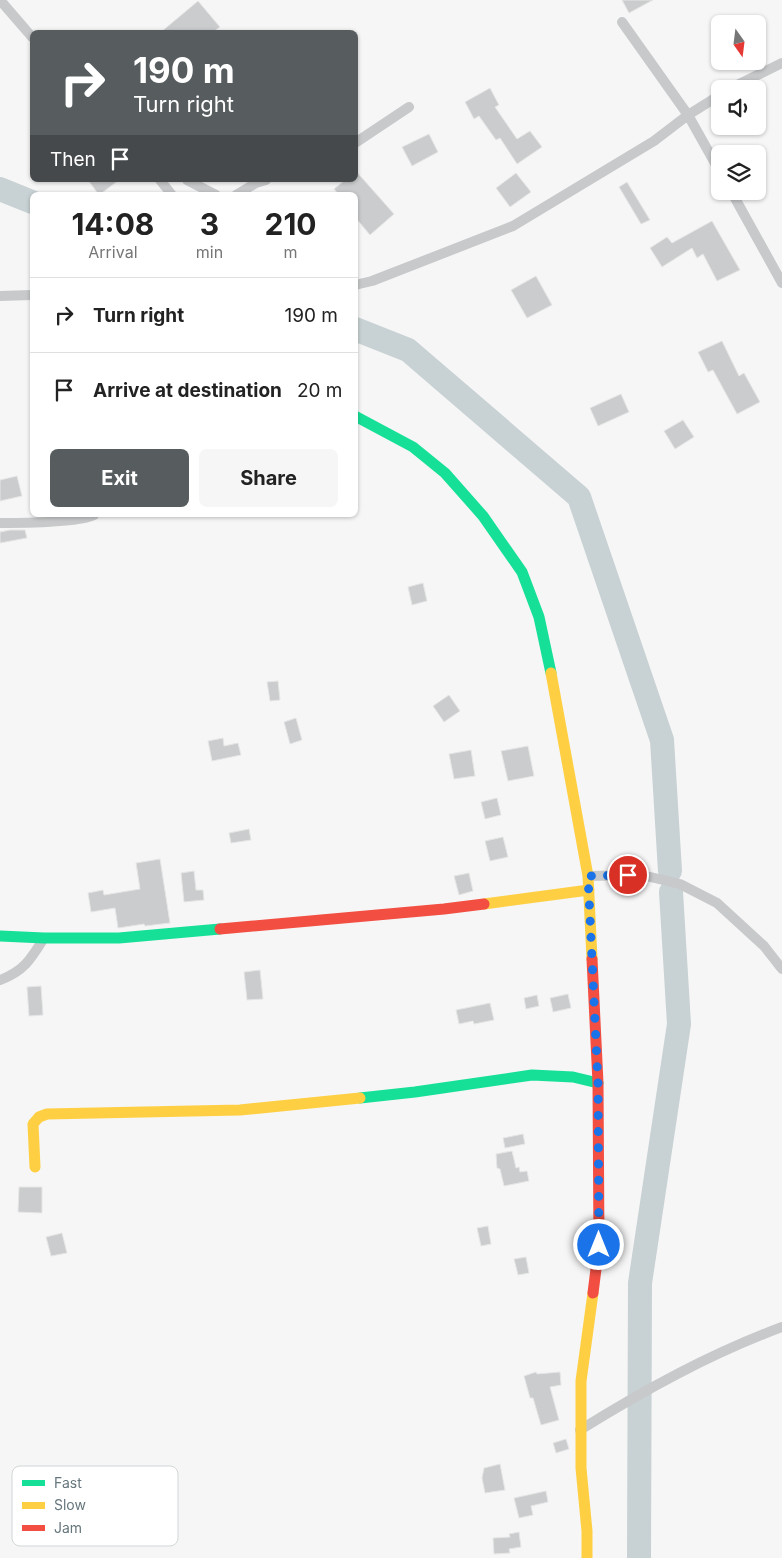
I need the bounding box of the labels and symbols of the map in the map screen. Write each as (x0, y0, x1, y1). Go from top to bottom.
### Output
north arrow (711, 15, 766, 70)
pin (607, 854, 649, 896)
position arrow (572, 1218, 624, 1270)
legend (12, 1466, 178, 1546)
text: Fast (54, 1474, 82, 1491)
text: Slow (54, 1496, 86, 1513)
text: Jam (54, 1519, 82, 1536)

